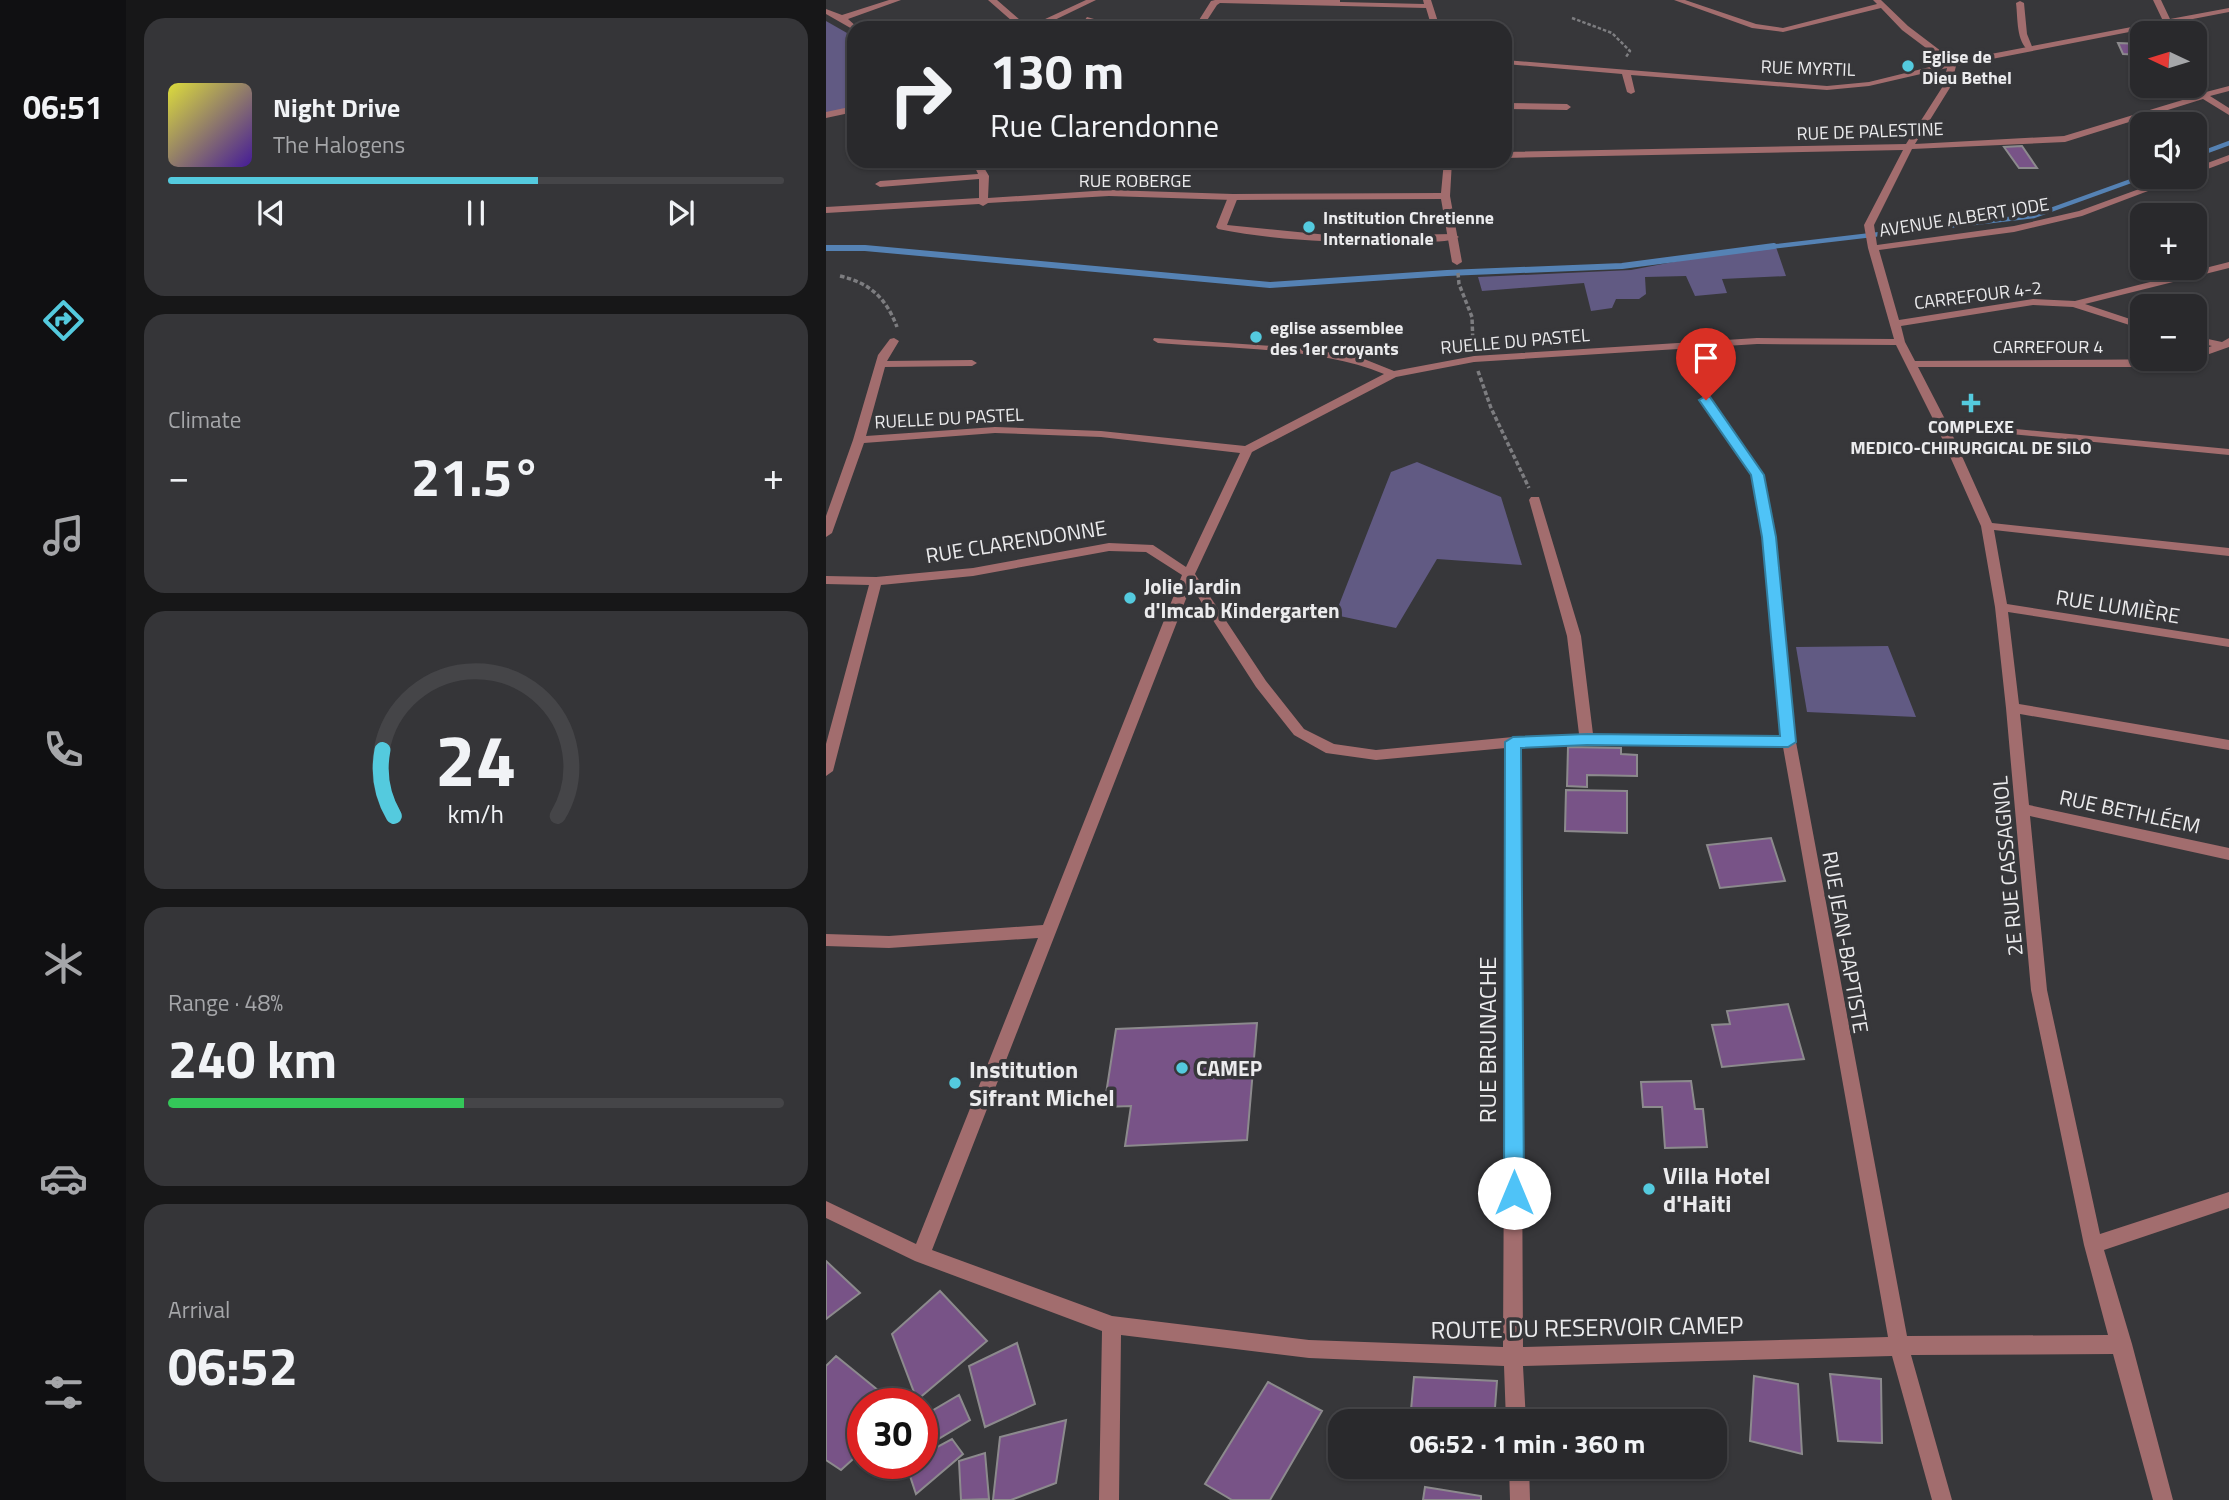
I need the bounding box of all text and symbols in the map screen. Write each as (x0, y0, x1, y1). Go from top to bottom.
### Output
north arrow (2130, 21, 2207, 98)
map controls (2130, 21, 2207, 371)
text: 130 m (990, 33, 1124, 108)
place label: Eglise de Dieu Bethel (1922, 43, 2012, 91)
icon: right (875, 49, 966, 140)
street label: RUE MYRTIL (1760, 53, 1856, 83)
marker: Eglise de Dieu Bethel (1900, 58, 1916, 74)
text: 06:51 (23, 83, 103, 131)
text: Night Drive (273, 88, 400, 127)
text: Rue Clarendonne (990, 101, 1219, 149)
button: sound (2130, 112, 2207, 189)
street label: RUE DE PALESTINE (1796, 115, 1944, 147)
text: The Halogens (273, 127, 405, 162)
street label: RUE ROBERGE (1079, 167, 1191, 194)
street label: AVENUE ALBERT JODE (1877, 190, 2051, 244)
icon: previous (252, 194, 290, 232)
icon: pause (457, 194, 495, 232)
icon: next (662, 194, 700, 232)
button: + (2130, 203, 2207, 280)
place label: Institution Chretienne Internationale (1323, 204, 1494, 252)
marker: Institution Chretienne Internationale (1301, 219, 1317, 235)
street label: CARREFOUR 4-2 (1913, 274, 2043, 316)
button: − (2130, 294, 2207, 371)
icon: directions (39, 296, 88, 345)
place label: eglise assemblee des 1er croyants (1270, 314, 1403, 362)
street label: RUELLE DU PASTEL (1439, 321, 1591, 361)
pin (1676, 328, 1736, 400)
marker: eglise assemblee des 1er croyants (1248, 329, 1264, 345)
street label: CARREFOUR 4 (1993, 333, 2103, 360)
icon: arrive (1687, 339, 1725, 377)
marker: COMPLEXE MEDICO-CHIRURGICAL DE SILO (1961, 393, 1981, 413)
street label: RUELLE DU PASTEL (874, 401, 1025, 435)
text: Climate (168, 402, 241, 437)
place label: COMPLEXE MEDICO-CHIRURGICAL DE SILO (1850, 413, 2092, 461)
text: 21.5° (411, 437, 541, 516)
text: − (168, 447, 189, 505)
text: + (763, 447, 784, 505)
icon: music (39, 511, 88, 560)
street label: RUE CLARENDONNE (923, 511, 1109, 571)
place label: Jolie Jardin d'Imcab Kindergarten (1144, 570, 1340, 626)
street label: RUE LUMIÈRE (2054, 580, 2182, 632)
marker: Jolie Jardin d'Imcab Kindergarten (1122, 590, 1138, 606)
text: 24 (435, 704, 517, 814)
icon: phone (39, 725, 88, 774)
street label: 2E RUE CASSAGNOL (1983, 775, 2031, 957)
street label: RUE BETHLÉEM (2057, 780, 2203, 842)
text: km/h (448, 795, 504, 833)
street label: RUE JEAN-BAPTISTE (1814, 849, 1878, 1035)
icon: climate (39, 939, 88, 988)
street label: RUE BRUNACHE (1469, 957, 1505, 1123)
text: Range · 48% (168, 985, 283, 1020)
text: 240 km (168, 1019, 337, 1098)
place label: Institution Sifrant Michel (969, 1051, 1115, 1115)
place label: CAMEP (1196, 1052, 1262, 1084)
marker: CAMEP (1174, 1060, 1190, 1076)
marker: Institution Sifrant Michel (947, 1075, 963, 1091)
icon: car (39, 1154, 88, 1203)
position arrow (1477, 1156, 1551, 1230)
place label: Villa Hotel d'Haiti (1663, 1157, 1771, 1221)
marker: Villa Hotel d'Haiti (1641, 1181, 1657, 1197)
text: Arrival (168, 1292, 230, 1327)
street label: ROUTE DU RESERVOIR CAMEP (1430, 1306, 1744, 1348)
text: 06:52 (168, 1326, 298, 1405)
icon: filters (39, 1368, 88, 1417)
speed limit sign: 30 (847, 1388, 938, 1479)
text: 06:52 · 1 min · 360 m (1410, 1424, 1645, 1463)

